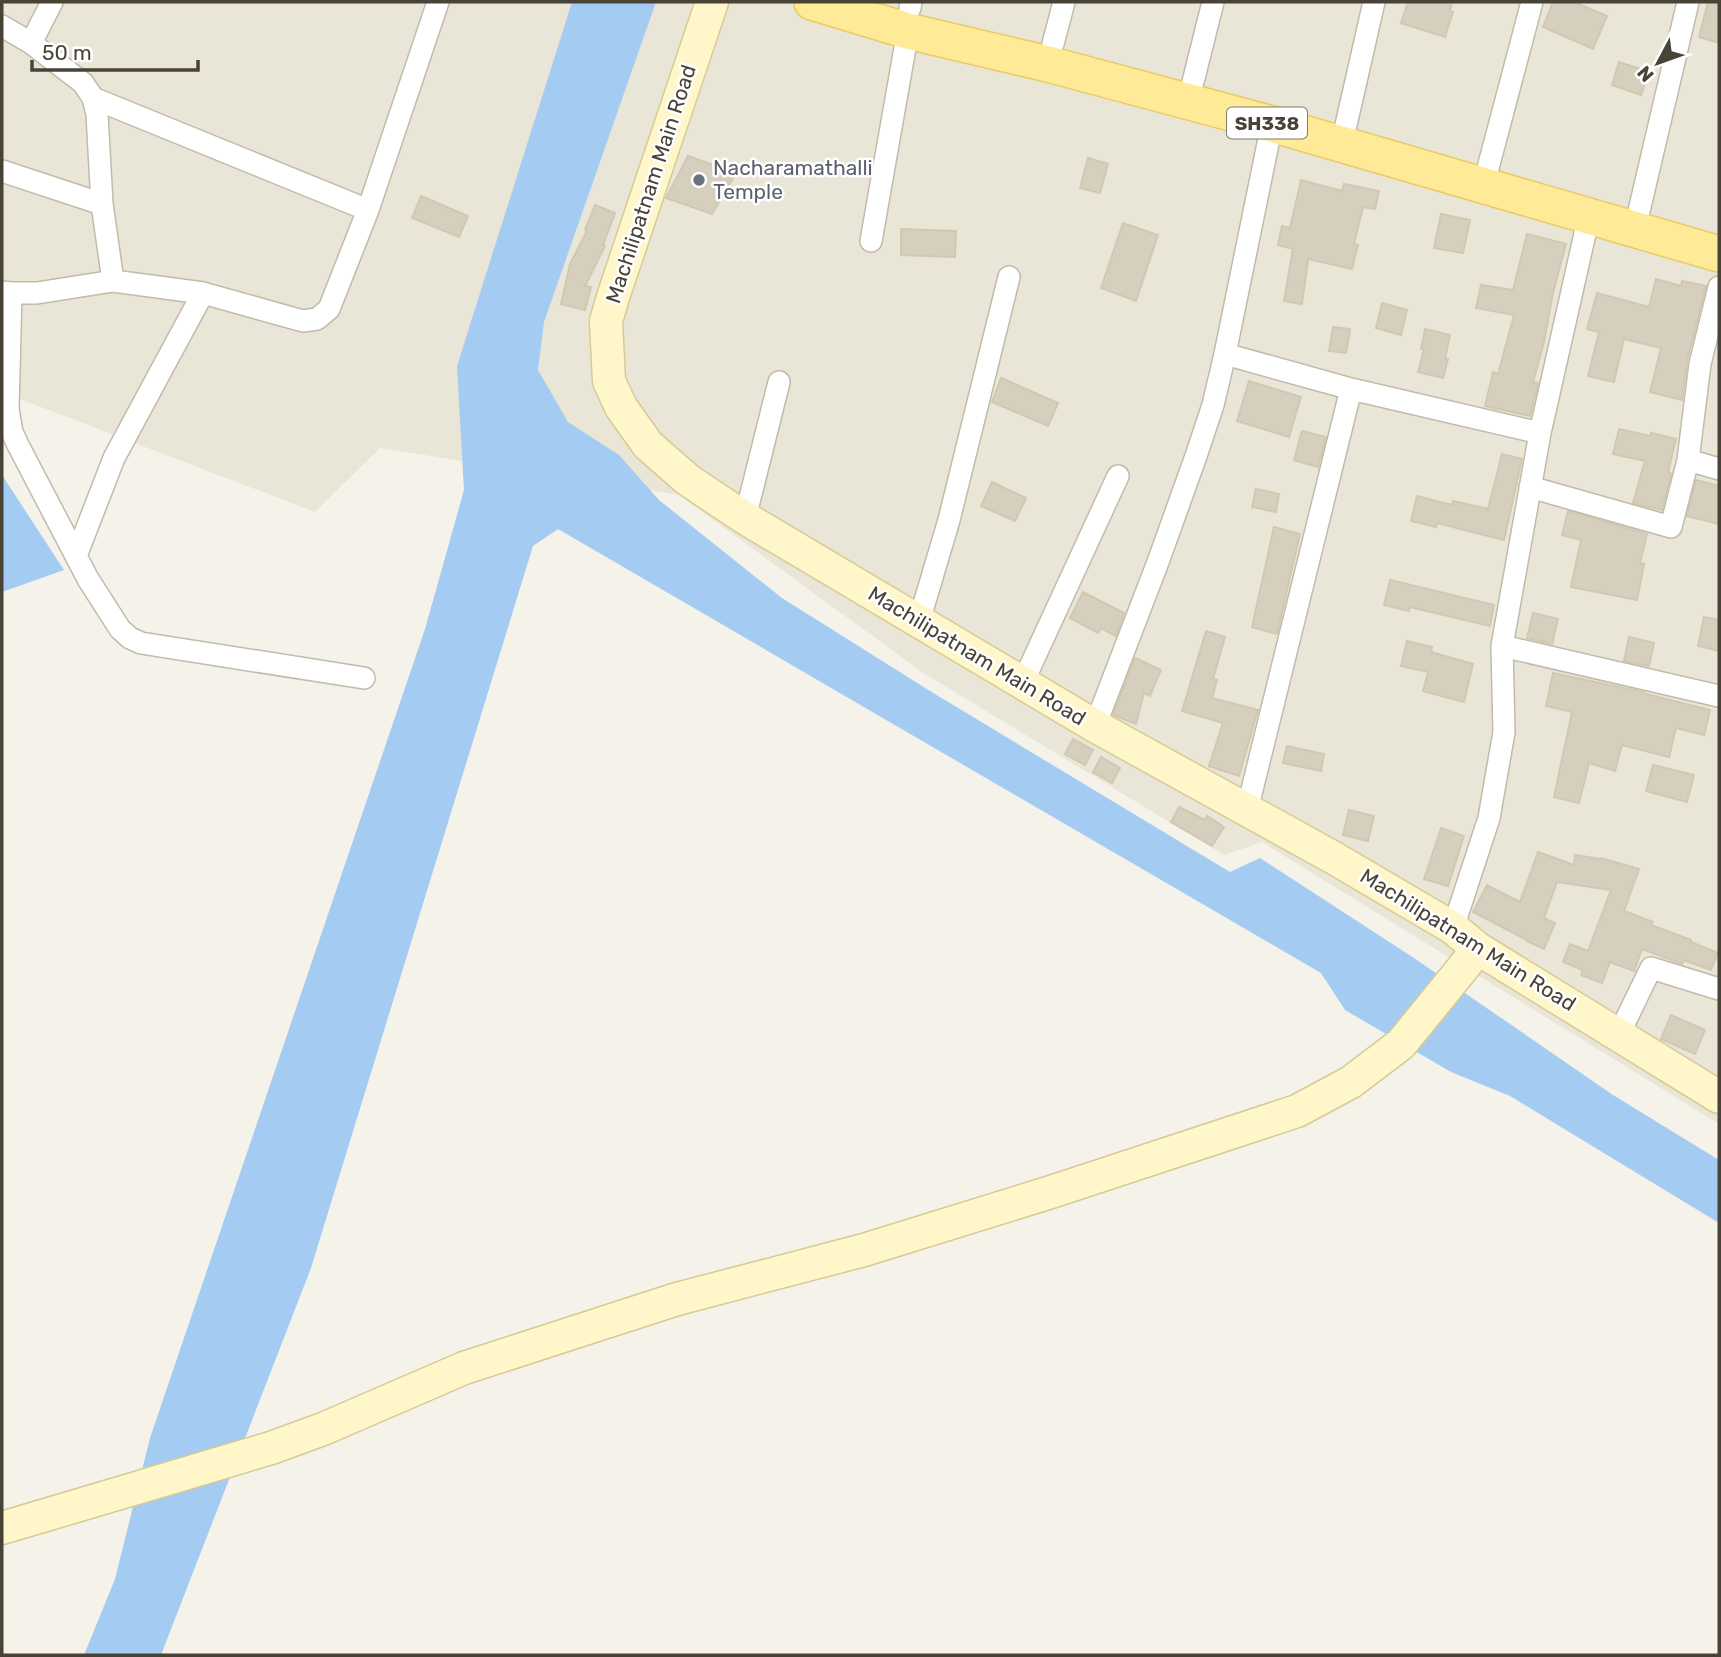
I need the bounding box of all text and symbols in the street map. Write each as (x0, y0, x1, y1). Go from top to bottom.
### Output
scale bar (32, 28, 198, 72)
north arrow (1623, 28, 1693, 98)
text: 50 m (42, 40, 92, 65)
street label: Machilipatnam Main Road (600, 61, 701, 306)
text: N (1632, 61, 1659, 87)
road number: SH338 (1227, 108, 1307, 139)
place label: Nacharamathalli Temple (713, 155, 873, 204)
marker: Nacharamathalli Temple (691, 172, 707, 188)
street label: Machilipatnam Main Road (864, 581, 1091, 730)
street label: Machilipatnam Main Road (1356, 863, 1581, 1016)

